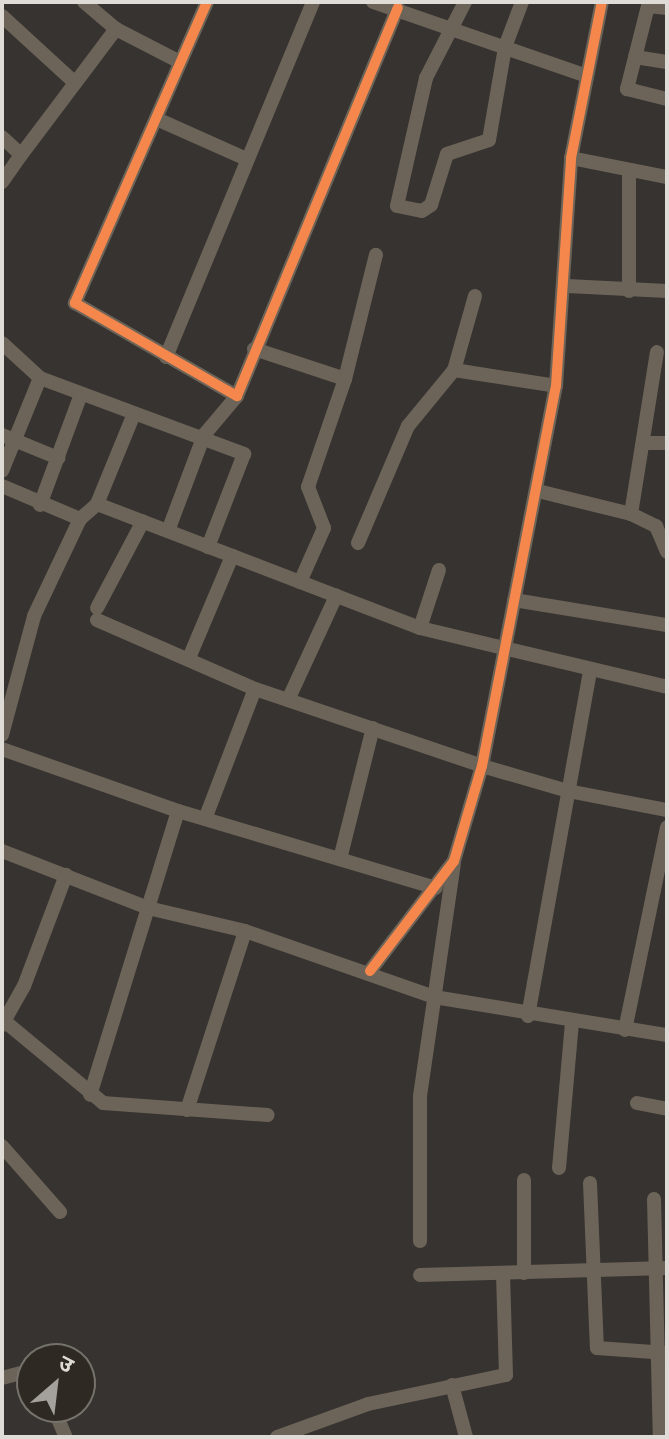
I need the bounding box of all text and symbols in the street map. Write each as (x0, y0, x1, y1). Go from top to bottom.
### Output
north arrow (16, 1343, 96, 1423)
text: उ (54, 1348, 79, 1379)

